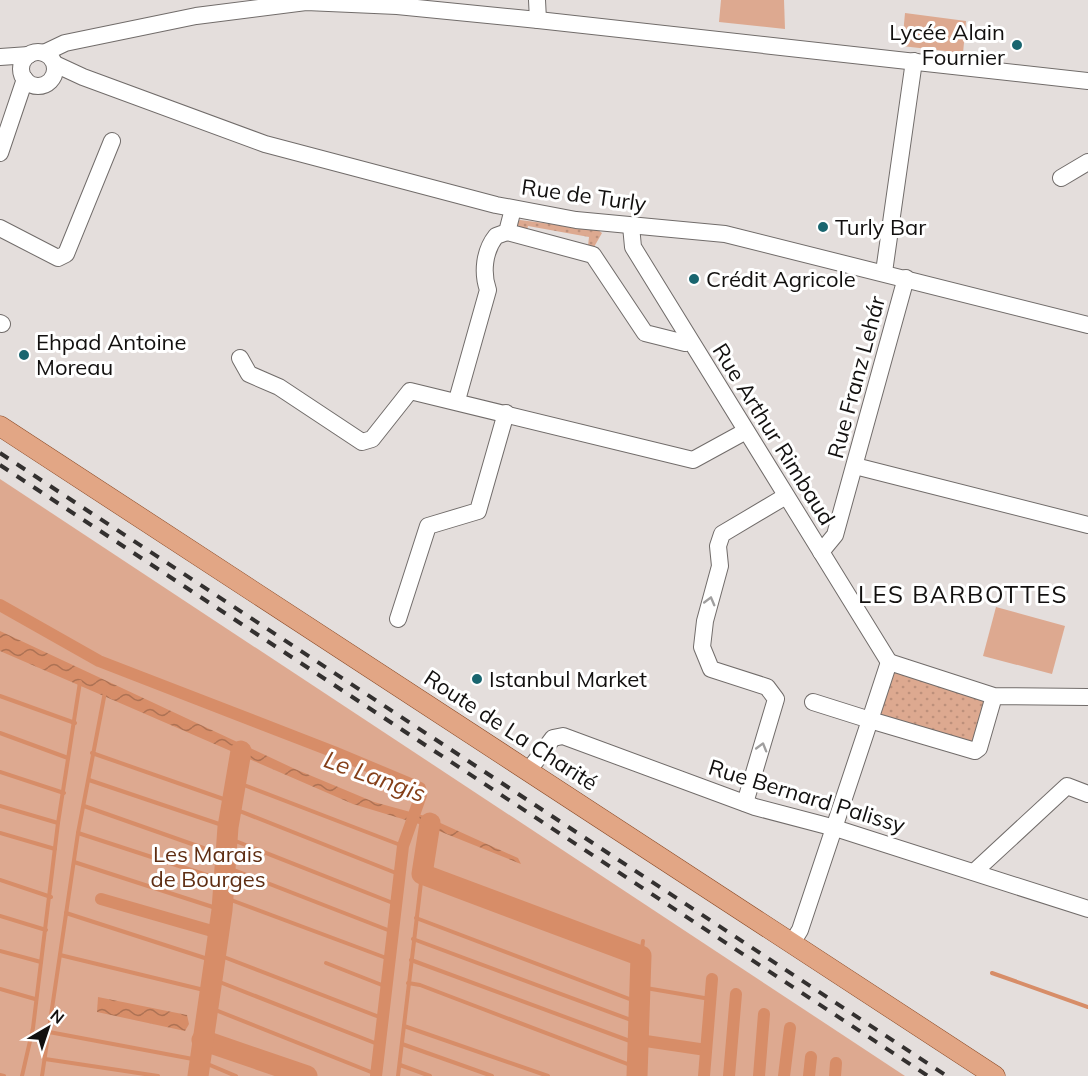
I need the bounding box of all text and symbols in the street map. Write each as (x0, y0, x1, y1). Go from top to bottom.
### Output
place label: Lycée Alain Fournier (889, 18, 1005, 71)
marker: Lycée Alain Fournier (1010, 38, 1024, 52)
street label: Rue de Turly (520, 172, 649, 218)
place label: Turly Bar (835, 213, 926, 241)
marker: Turly Bar (816, 220, 830, 234)
place label: Crédit Agricole (706, 265, 856, 293)
marker: Crédit Agricole (687, 272, 701, 286)
street label: Rue Franz Lehár (821, 293, 891, 461)
place label: Ehpad Antoine Moreau (36, 328, 186, 381)
street label: Rue Arthur Rimbaud (707, 338, 841, 530)
marker: Ehpad Antoine Moreau (17, 348, 31, 362)
district label: LES BARBOTTES (858, 579, 1068, 609)
one-way arrow (703, 596, 716, 606)
street label: Route de La Charité (419, 663, 603, 797)
place label: Istanbul Market (489, 665, 647, 693)
marker: Istanbul Market (470, 672, 484, 686)
one-way arrow (755, 742, 767, 753)
water label: Le Langis (320, 744, 430, 808)
street label: Rue Bernard Palissy (705, 753, 909, 839)
park label: Les Marais de Bourges (150, 840, 266, 893)
north arrow (18, 998, 78, 1058)
text: N (46, 1005, 68, 1028)

